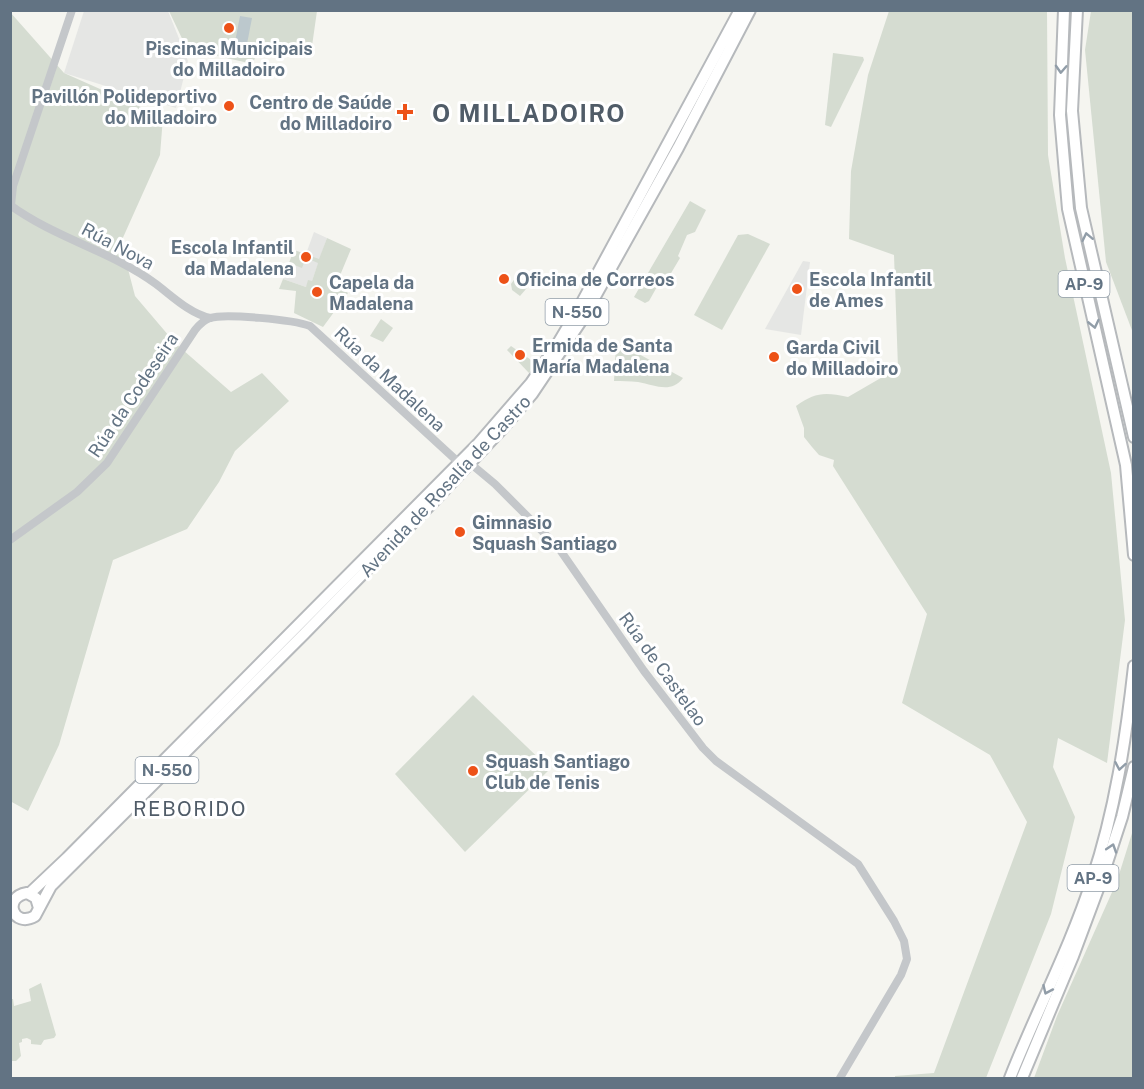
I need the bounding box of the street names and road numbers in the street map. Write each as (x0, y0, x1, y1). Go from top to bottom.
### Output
street label: Rúa Nova (78, 218, 158, 274)
road number: AP-9 (1058, 271, 1110, 297)
road number: N-550 (546, 299, 608, 325)
street label: Rúa da Madalena (330, 322, 450, 436)
street label: Rúa da Codeseira (84, 329, 182, 461)
street label: Avenida de Rosalía de Castro (355, 391, 535, 581)
street label: Rúa de Castelao (615, 608, 711, 730)
road number: N-550 (136, 757, 198, 783)
road number: AP-9 (1068, 865, 1118, 891)

